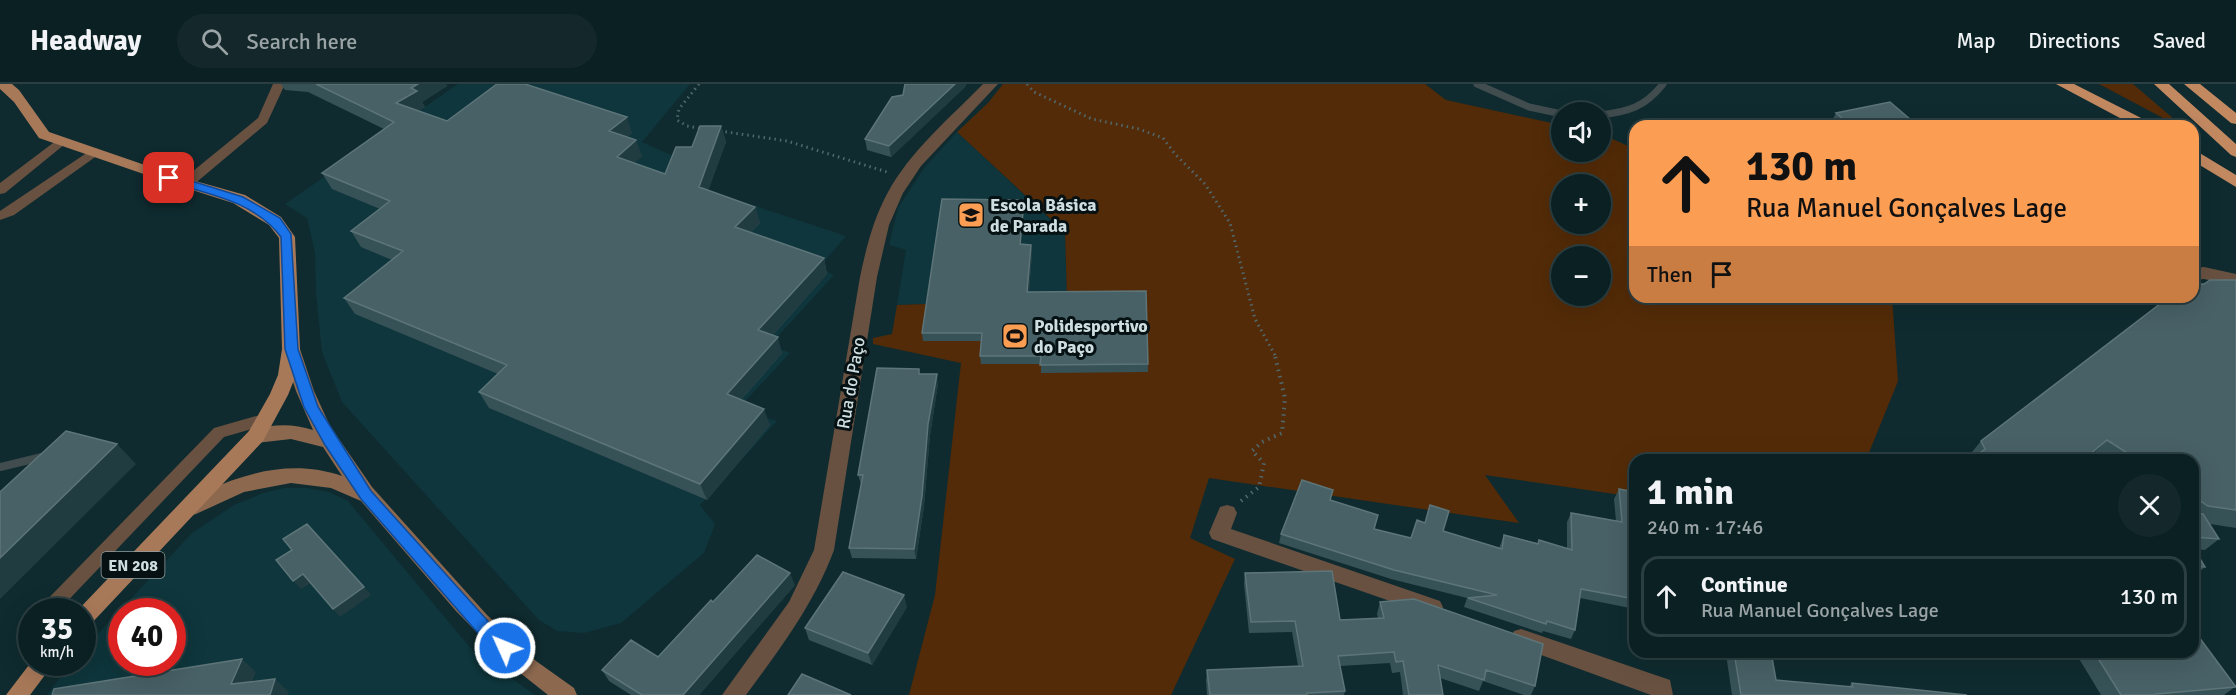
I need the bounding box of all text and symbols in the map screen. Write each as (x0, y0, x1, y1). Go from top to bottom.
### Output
search box (177, 14, 597, 68)
text: Headway (30, 24, 141, 58)
icon: search (198, 25, 231, 58)
text: Search here (246, 28, 357, 55)
text: Map (1957, 28, 1995, 54)
text: Directions (2028, 28, 2120, 54)
text: Saved (2153, 28, 2206, 54)
map controls (1551, 102, 1611, 306)
button: sound (1551, 102, 1611, 162)
text: 130 m (1746, 141, 1857, 192)
icon: ahead (1647, 144, 1725, 222)
pin (143, 152, 194, 203)
icon: arrive (152, 161, 185, 194)
button: + (1551, 174, 1611, 234)
text: Rua Manuel Gonçalves Lage (1746, 192, 2067, 225)
place label: Escola Básica de Parada (990, 194, 1096, 237)
school or university icon: Escola Básica de Parada (956, 200, 986, 230)
button: − (1551, 246, 1611, 306)
icon: arrive (1705, 258, 1738, 291)
text: Then (1647, 261, 1693, 288)
place label: Polidesportivo do Paço (1034, 315, 1148, 358)
sports icon: Polidesportivo do Paço (1000, 321, 1030, 351)
street label: Rua do Paço (832, 335, 870, 431)
text: 1 min (1647, 470, 1734, 515)
button: close (2118, 474, 2181, 537)
text: 240 m · 17:46 (1647, 515, 1763, 540)
road number: EN 208 (102, 552, 164, 578)
text: Continue (1701, 571, 1788, 598)
icon: ahead (1650, 580, 1683, 613)
text: 130 m (2120, 583, 2178, 610)
speed limit sign: 40 (108, 598, 186, 676)
text: Rua Manuel Gonçalves Lage (1701, 598, 1939, 623)
text: 35 (41, 611, 73, 648)
position arrow (473, 616, 537, 680)
text: km/h (40, 643, 74, 661)

